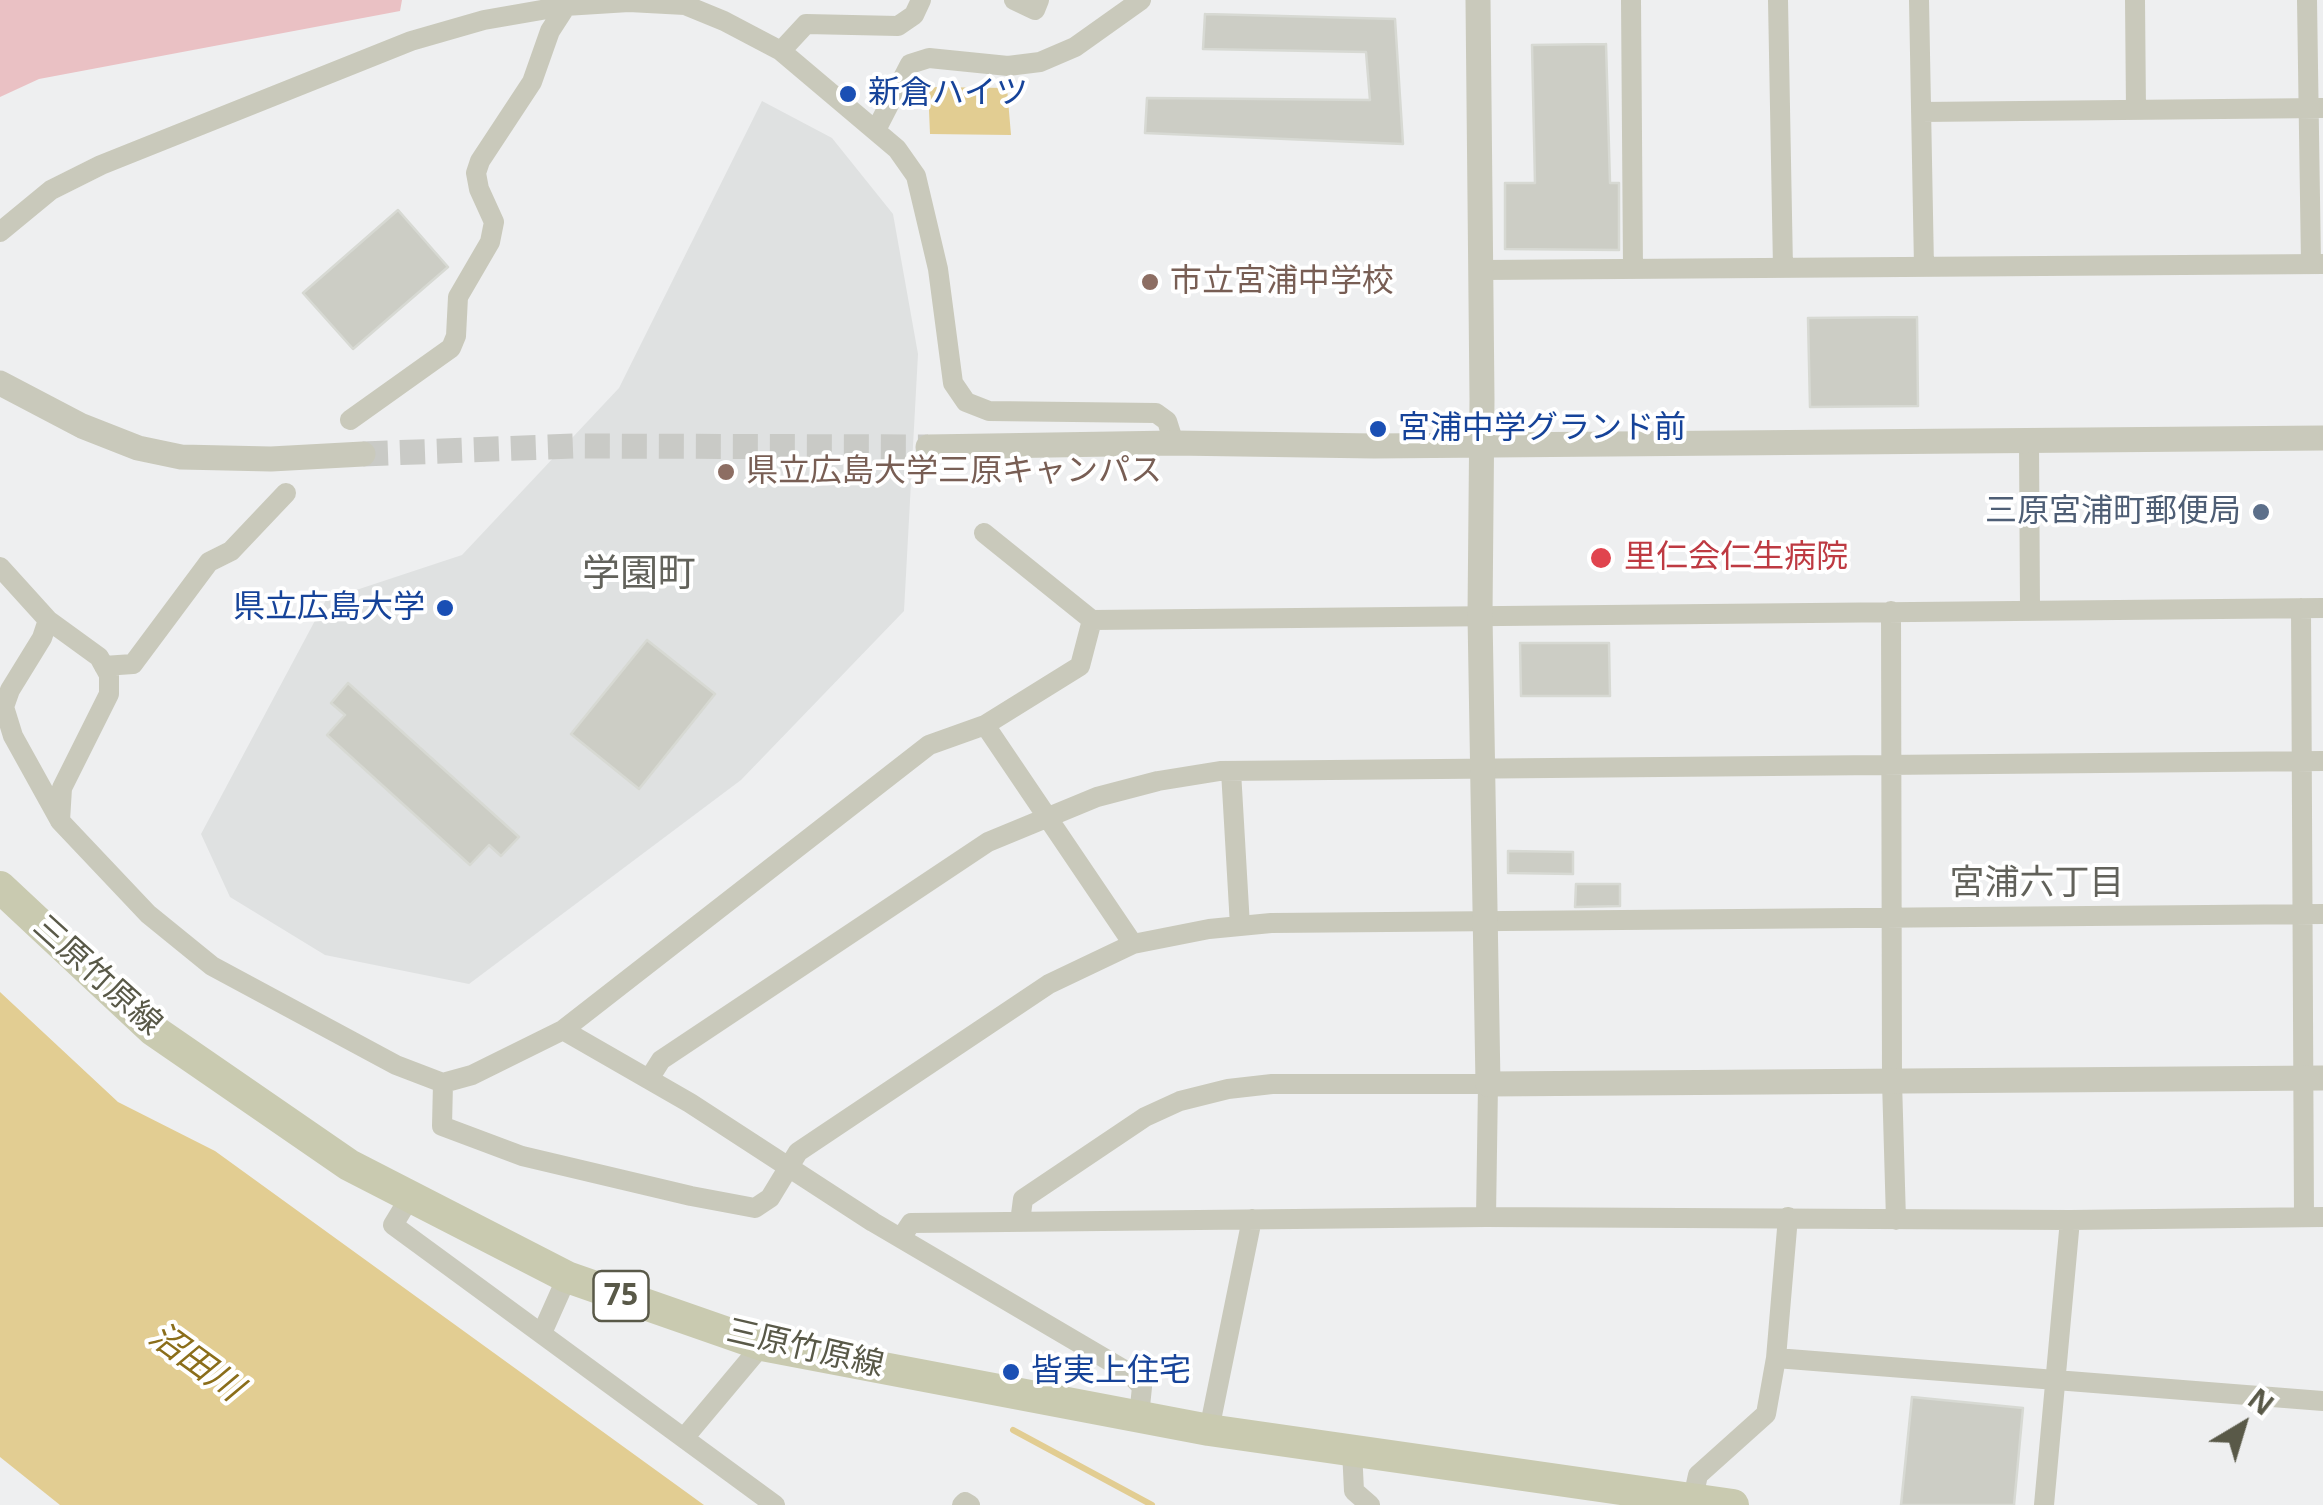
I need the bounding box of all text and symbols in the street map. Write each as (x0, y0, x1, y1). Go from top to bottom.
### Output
place label: 新倉ハイツ (868, 75, 1028, 113)
marker: 新倉ハイツ (837, 83, 859, 105)
place label: 市立宮浦中学校 (1170, 263, 1394, 301)
marker: 市立宮浦中学校 (1139, 271, 1161, 293)
place label: 宮浦中学グランド前 (1398, 410, 1686, 448)
marker: 宮浦中学グランド前 (1367, 418, 1389, 440)
place label: 県立広島大学三原キャンパス (746, 453, 1162, 491)
marker: 県立広島大学三原キャンパス (715, 461, 737, 483)
place label: 三原宮浦町郵便局 (1985, 493, 2241, 531)
marker: 三原宮浦町郵便局 (2250, 501, 2272, 523)
place label: 里仁会仁生病院 (1624, 539, 1848, 577)
marker: 里仁会仁生病院 (1588, 545, 1614, 571)
district label: 学園町 (582, 552, 696, 598)
place label: 県立広島大学 (233, 589, 425, 627)
marker: 県立広島大学 (434, 597, 456, 619)
district label: 宮浦六丁目 (1950, 863, 2124, 905)
street label: 三原竹原線 (25, 908, 169, 1044)
road number: 75 (594, 1271, 648, 1321)
street label: 三原竹原線 (723, 1312, 887, 1386)
water label: 沼田川 (140, 1315, 250, 1411)
place label: 皆実上住宅 (1031, 1353, 1191, 1391)
marker: 皆実上住宅 (1000, 1361, 1022, 1383)
north arrow (2193, 1375, 2293, 1475)
text: N (2241, 1379, 2282, 1423)

